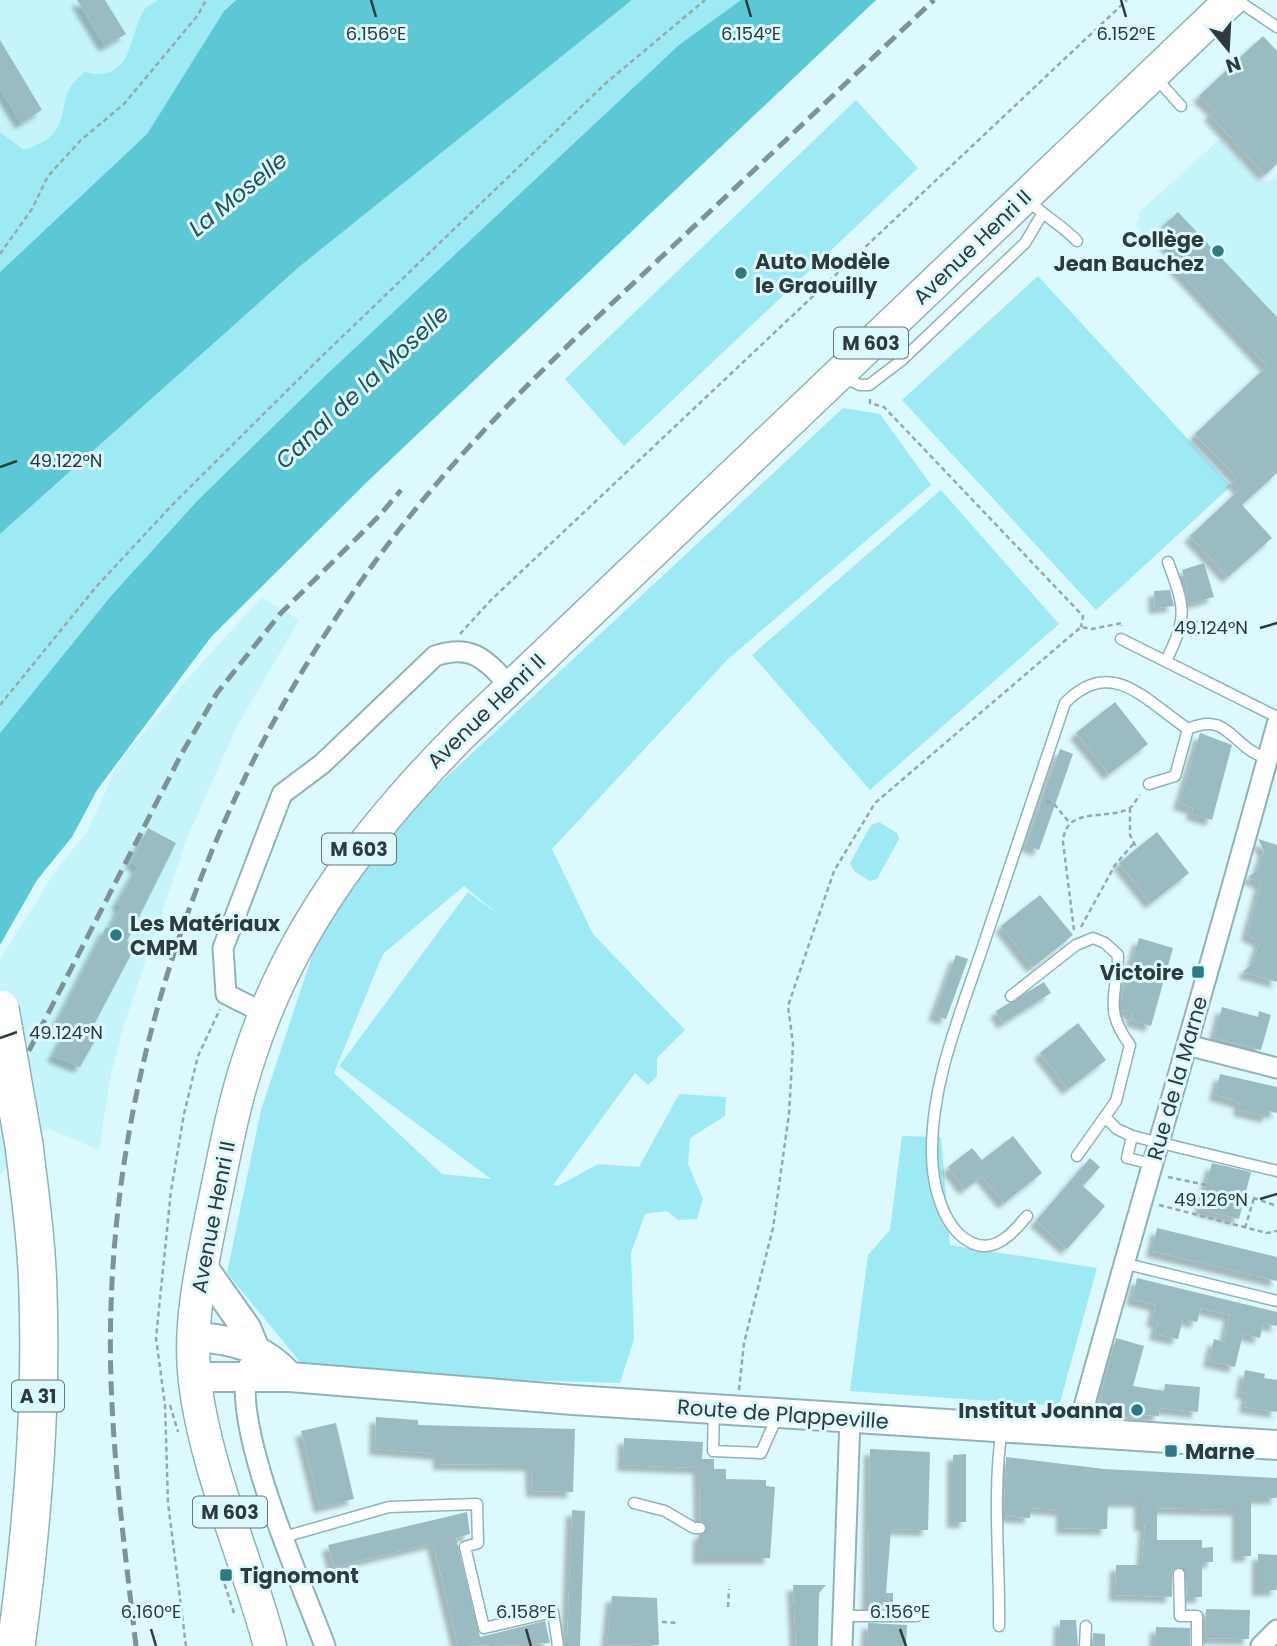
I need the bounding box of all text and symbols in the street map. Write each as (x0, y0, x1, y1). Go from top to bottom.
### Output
north arrow (1193, 14, 1263, 84)
text: 6.156°E (346, 21, 406, 46)
text: 6.154°E (721, 21, 781, 46)
text: 6.152°E (1096, 21, 1156, 46)
text: N (1222, 50, 1244, 80)
water label: La Moselle (182, 144, 294, 244)
street label: Avenue Henri II (906, 183, 1038, 311)
place label: Collège Jean Bauchez (1054, 225, 1204, 278)
marker: Collège Jean Bauchez (1210, 243, 1226, 259)
place label: Auto Modèle le Graouilly (755, 247, 890, 300)
marker: Auto Modèle le Graouilly (733, 265, 749, 281)
water label: Canal de la Moselle (268, 298, 456, 476)
road number: M 603 (834, 328, 908, 358)
text: 49.122°N (30, 448, 102, 473)
text: 49.124°N (1174, 615, 1248, 640)
street label: Avenue Henri II (420, 647, 552, 775)
road number: M 603 (322, 834, 396, 864)
place label: Les Matériaux CMPM (130, 909, 281, 962)
marker: Les Matériaux CMPM (108, 927, 124, 943)
place label: Victoire (1100, 958, 1184, 987)
marker: Victoire (1190, 964, 1206, 980)
street label: Rue de la Marne (1140, 993, 1214, 1163)
text: 49.124°N (29, 1020, 103, 1045)
street label: Avenue Henri II (184, 1138, 242, 1296)
text: 49.126°N (1174, 1187, 1248, 1212)
road number: A 31 (12, 1380, 64, 1412)
street label: Route de Plappeville (676, 1392, 890, 1436)
place label: Institut Joanna (958, 1396, 1123, 1425)
marker: Institut Joanna (1129, 1402, 1145, 1418)
place label: Marne (1185, 1437, 1255, 1466)
marker: Marne (1163, 1443, 1179, 1459)
road number: M 603 (193, 1496, 267, 1528)
place label: Tignomont (240, 1561, 359, 1590)
marker: Tignomont (218, 1567, 234, 1583)
text: 6.160°E (121, 1599, 181, 1624)
text: 6.158°E (496, 1599, 556, 1624)
text: 6.156°E (870, 1599, 930, 1624)

